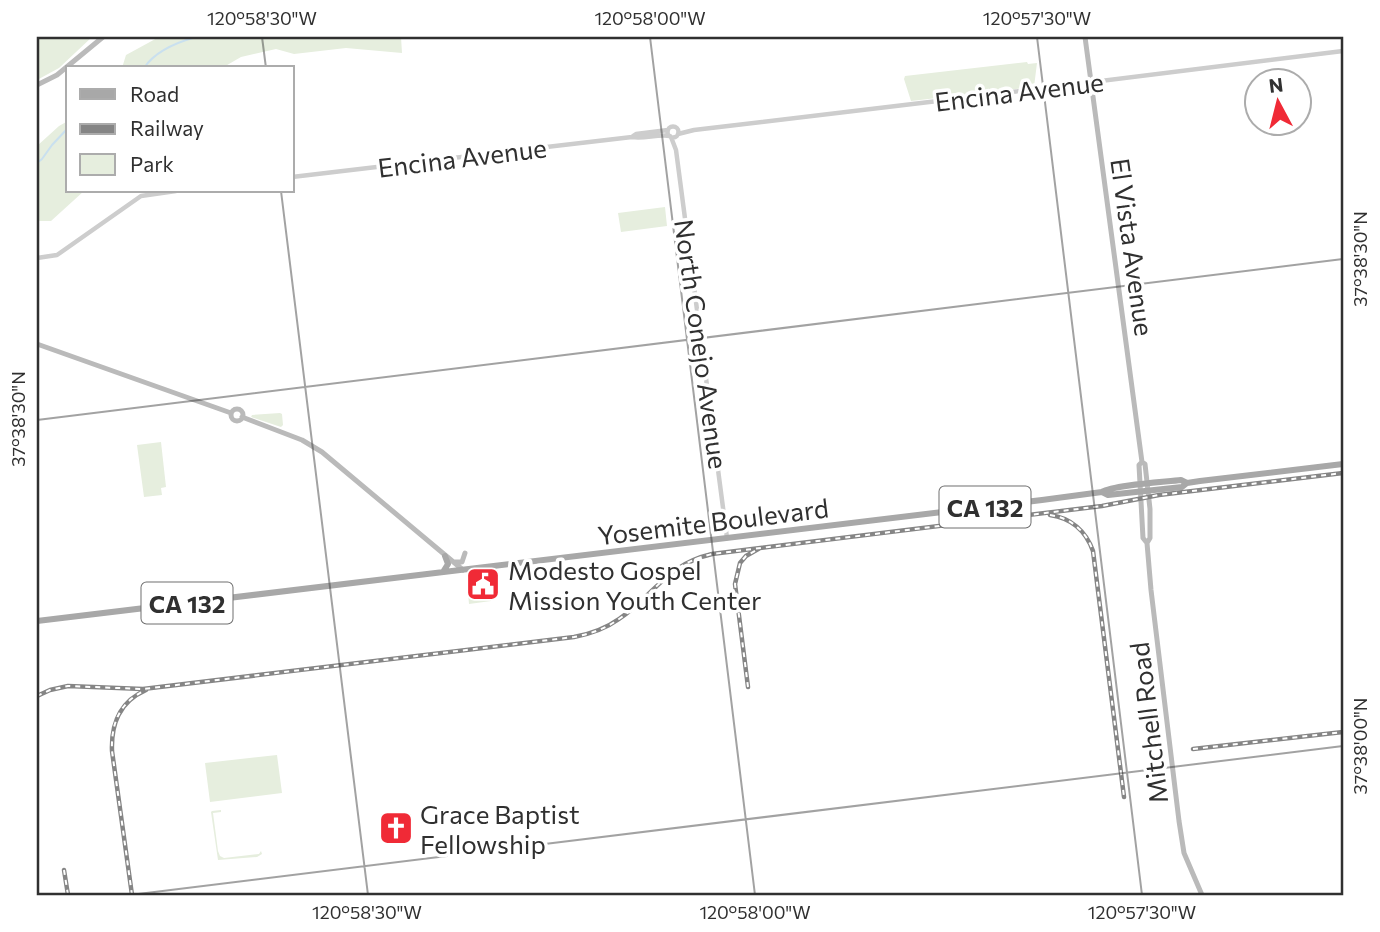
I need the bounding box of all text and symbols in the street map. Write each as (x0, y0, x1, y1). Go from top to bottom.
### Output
text: 120°58'30"W (207, 7, 317, 29)
text: 120°58'00"W (594, 7, 706, 29)
text: 120°57'30"W (983, 7, 1091, 29)
street label: Encina Avenue (933, 65, 1105, 117)
legend (66, 66, 294, 192)
north arrow (1244, 66, 1314, 136)
text: N (1267, 72, 1284, 97)
text: Road (130, 81, 179, 106)
text: Railway (130, 115, 204, 140)
street label: Encina Avenue (376, 131, 548, 183)
text: Park (130, 151, 174, 176)
street label: El Vista Avenue (1105, 156, 1161, 338)
text: 37°38'30"N (1349, 211, 1371, 307)
street label: North Conejo Avenue (669, 217, 735, 471)
text: 37°38'30"N (7, 371, 29, 467)
road number: CA 132 (940, 486, 1030, 528)
street label: Yosemite Boulevard (596, 491, 830, 551)
place label: Modesto Gospel Mission Youth Center (508, 554, 761, 615)
public building icon: Modesto Gospel Mission Youth Center (464, 565, 502, 603)
road number: CA 132 (142, 582, 232, 624)
street label: Mitchell Road (1123, 640, 1173, 806)
text: 37°38'00"N (1349, 698, 1371, 794)
place label: Grace Baptist Fellowship (420, 798, 580, 859)
church icon: Grace Baptist Fellowship (377, 809, 415, 847)
text: 120°58'30"W (312, 901, 422, 923)
text: 120°58'00"W (699, 901, 811, 923)
text: 120°57'30"W (1088, 901, 1196, 923)

